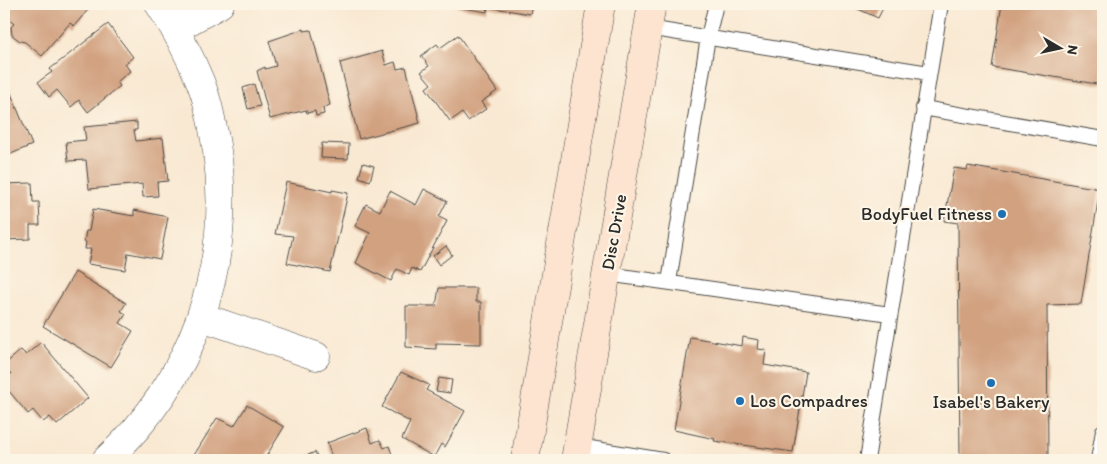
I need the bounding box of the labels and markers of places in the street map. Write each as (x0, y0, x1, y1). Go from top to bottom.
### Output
place label: BodyFuel Fitness (861, 203, 992, 225)
marker: BodyFuel Fitness (996, 208, 1008, 220)
marker: Isabel's Bakery (985, 377, 997, 389)
place label: Los Compadres (750, 390, 868, 412)
place label: Isabel's Bakery (933, 391, 1050, 413)
marker: Los Compadres (734, 395, 746, 407)

